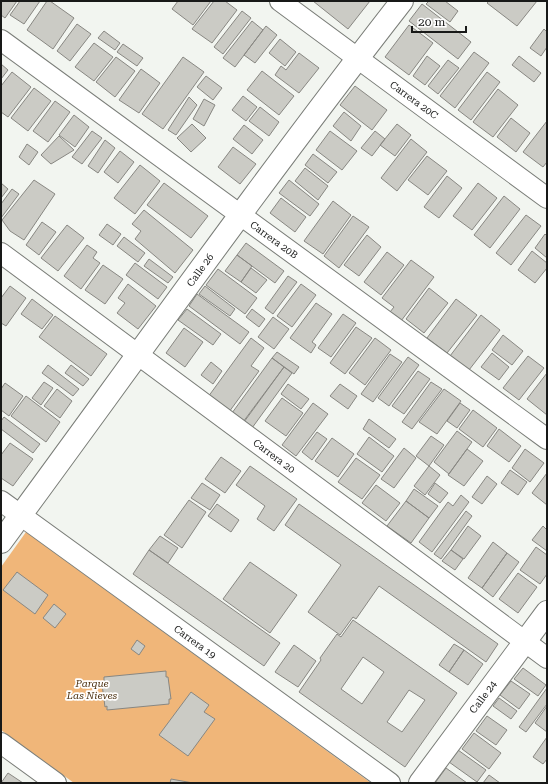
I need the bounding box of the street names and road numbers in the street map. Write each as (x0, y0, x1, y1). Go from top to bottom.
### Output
street label: Carrera 20C (388, 79, 440, 121)
street label: Carrera 20B (248, 219, 300, 261)
street label: Calle 26 (184, 251, 216, 289)
street label: Carrera 20 (251, 437, 297, 475)
street label: Carrera 19 (172, 623, 219, 661)
street label: Calle 24 (467, 678, 499, 715)

